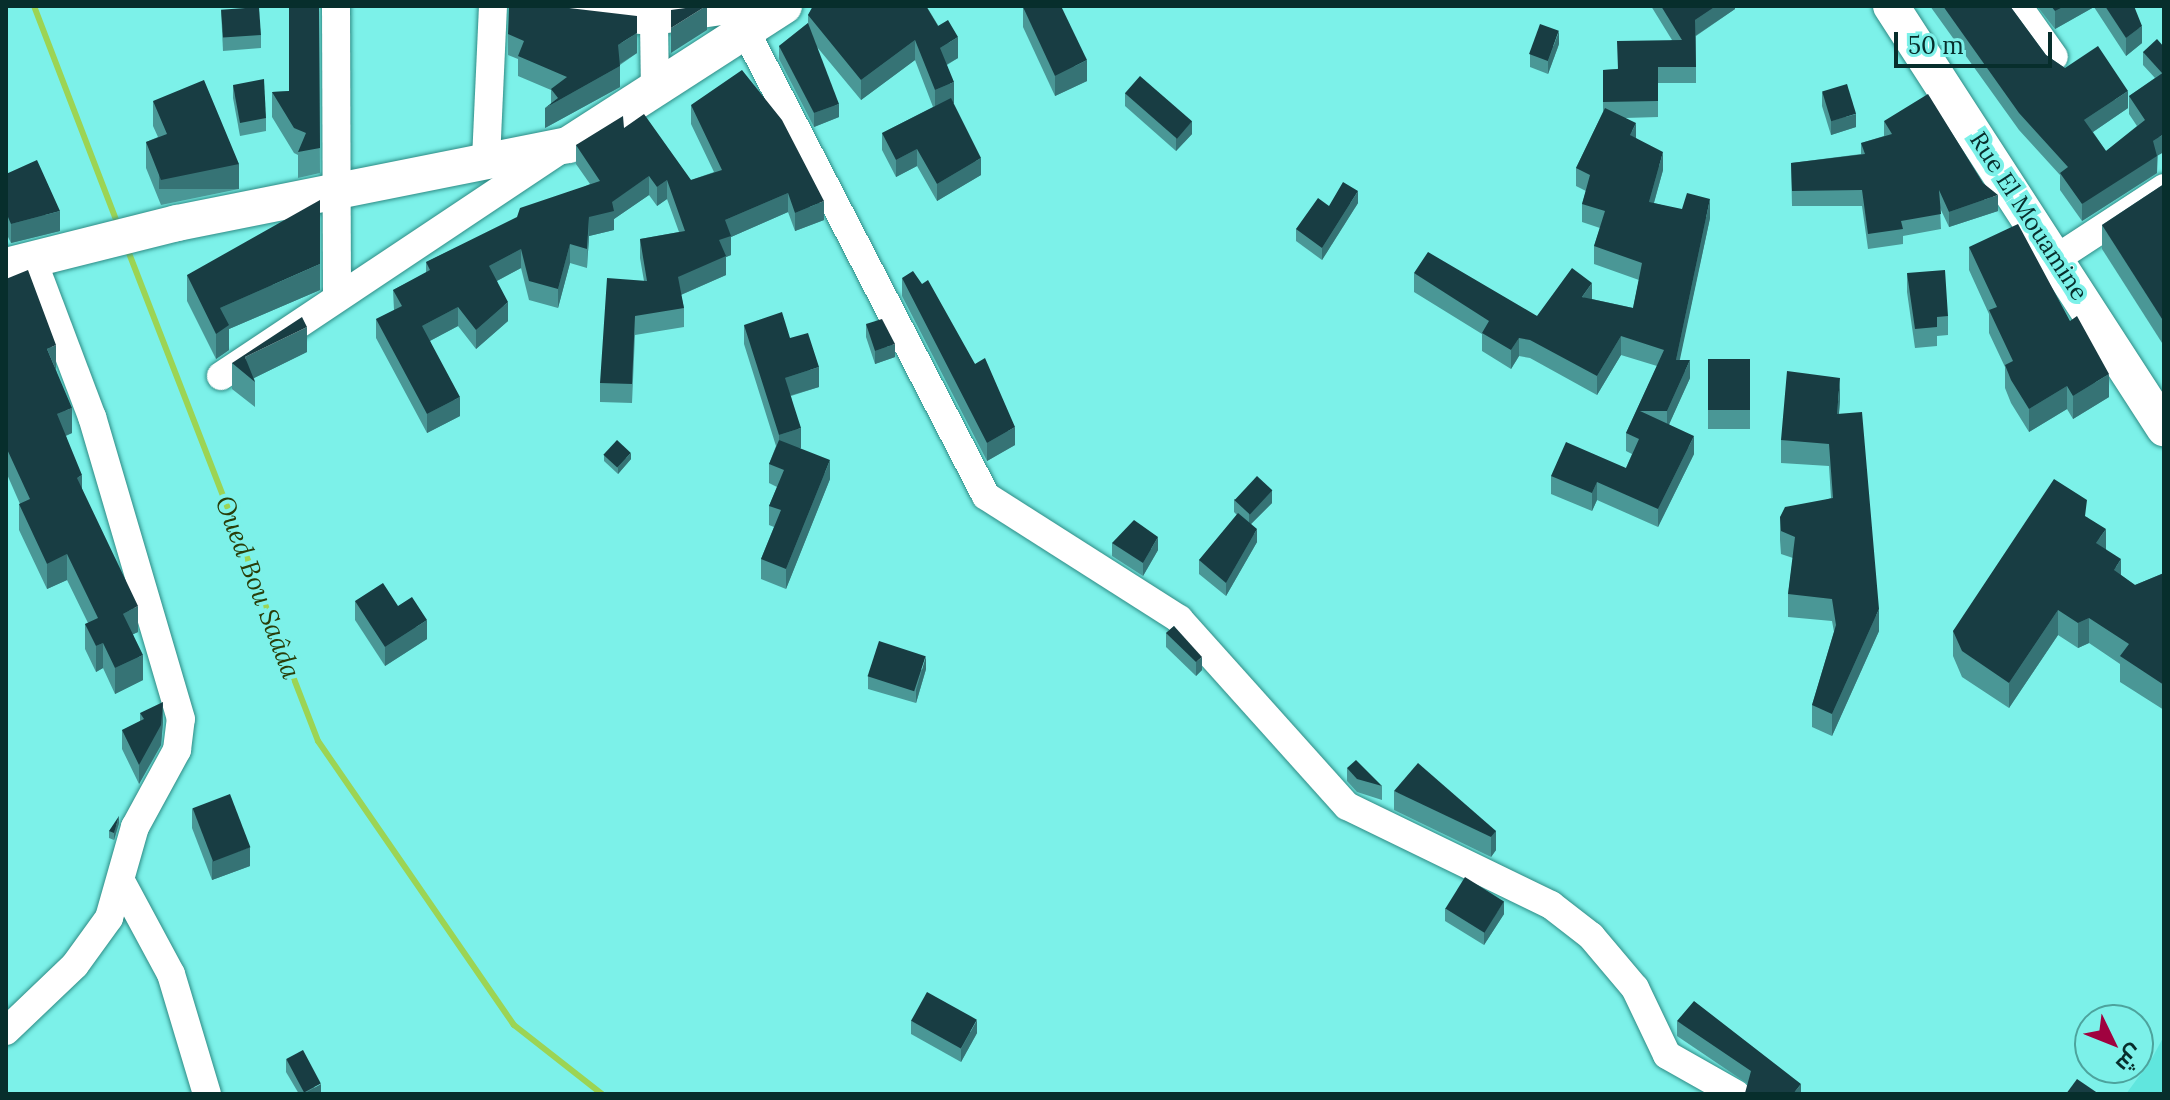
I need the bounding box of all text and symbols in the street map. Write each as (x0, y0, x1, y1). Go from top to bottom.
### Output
scale bar (1898, 16, 2056, 66)
text: 50 m (1908, 30, 1964, 61)
street label: Rue El Mouamine (1964, 126, 2094, 306)
water label: Oued Bou Saâda (209, 491, 307, 683)
north arrow (2074, 1004, 2154, 1084)
text: ش (2110, 1039, 2150, 1079)

